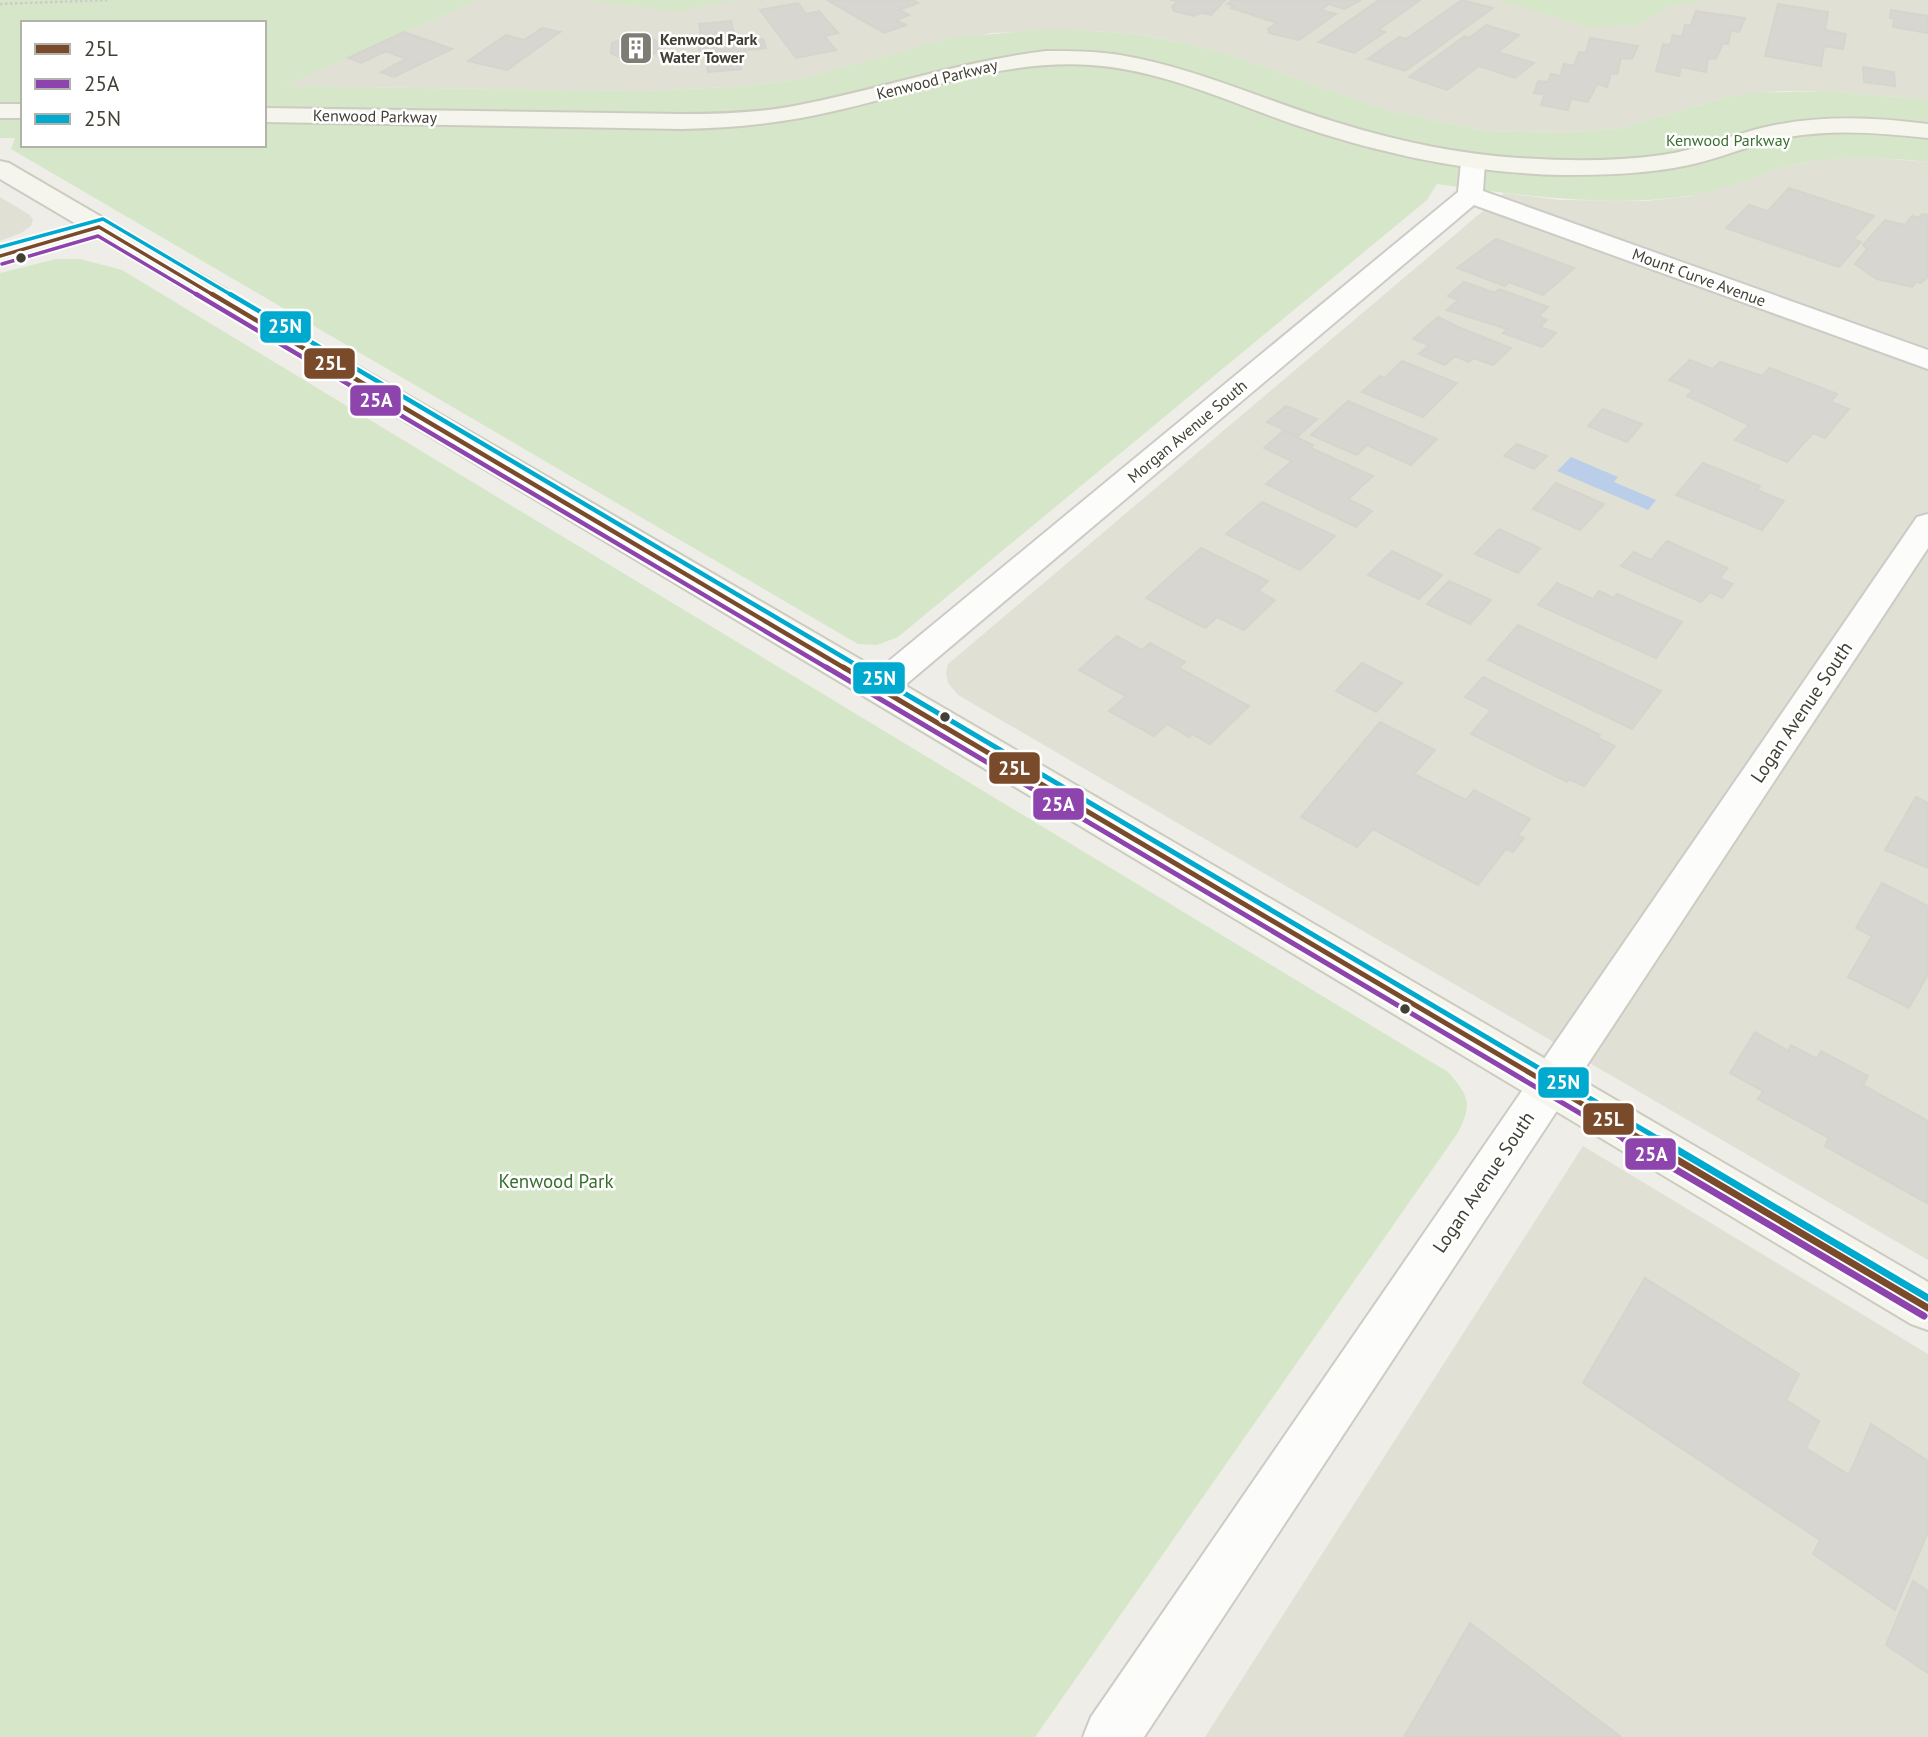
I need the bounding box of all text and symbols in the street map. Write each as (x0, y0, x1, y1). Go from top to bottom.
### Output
legend (21, 21, 266, 147)
building icon: Kenwood Park Water Tower (617, 29, 655, 67)
place label: Kenwood Park Water Tower (660, 29, 757, 67)
text: 25L (84, 35, 118, 62)
street label: Kenwood Parkway (874, 54, 1000, 104)
text: 25A (84, 70, 120, 97)
text: 25N (84, 105, 121, 132)
street label: Kenwood Parkway (313, 105, 438, 127)
park label: Kenwood Parkway (1666, 130, 1791, 150)
street label: Mount Curve Avenue (1630, 244, 1768, 310)
unlabelled marker (14, 251, 28, 265)
line badge: 25N (259, 310, 312, 344)
text: 25N (268, 314, 302, 338)
line badge: 25L (303, 347, 356, 380)
text: 25L (314, 351, 346, 375)
street label: Morgan Avenue South (1123, 375, 1251, 487)
line badge: 25A (349, 384, 402, 417)
text: 25A (359, 388, 393, 412)
street label: Logan Avenue South (1745, 637, 1857, 787)
line badge: 25N (852, 661, 906, 695)
text: 25N (862, 666, 896, 690)
unlabelled marker (938, 710, 952, 724)
line badge: 25L (988, 751, 1041, 785)
text: 25L (998, 756, 1030, 780)
line badge: 25A (1032, 787, 1085, 821)
text: 25A (1041, 792, 1075, 816)
unlabelled marker (1398, 1002, 1412, 1016)
line badge: 25N (1537, 1066, 1590, 1099)
text: 25N (1546, 1070, 1580, 1094)
line badge: 25L (1582, 1102, 1635, 1136)
street label: Logan Avenue South (1427, 1107, 1539, 1257)
text: 25L (1592, 1107, 1624, 1131)
line badge: 25A (1624, 1137, 1677, 1171)
text: 25A (1634, 1142, 1668, 1166)
park label: Kenwood Park (498, 1169, 614, 1193)

